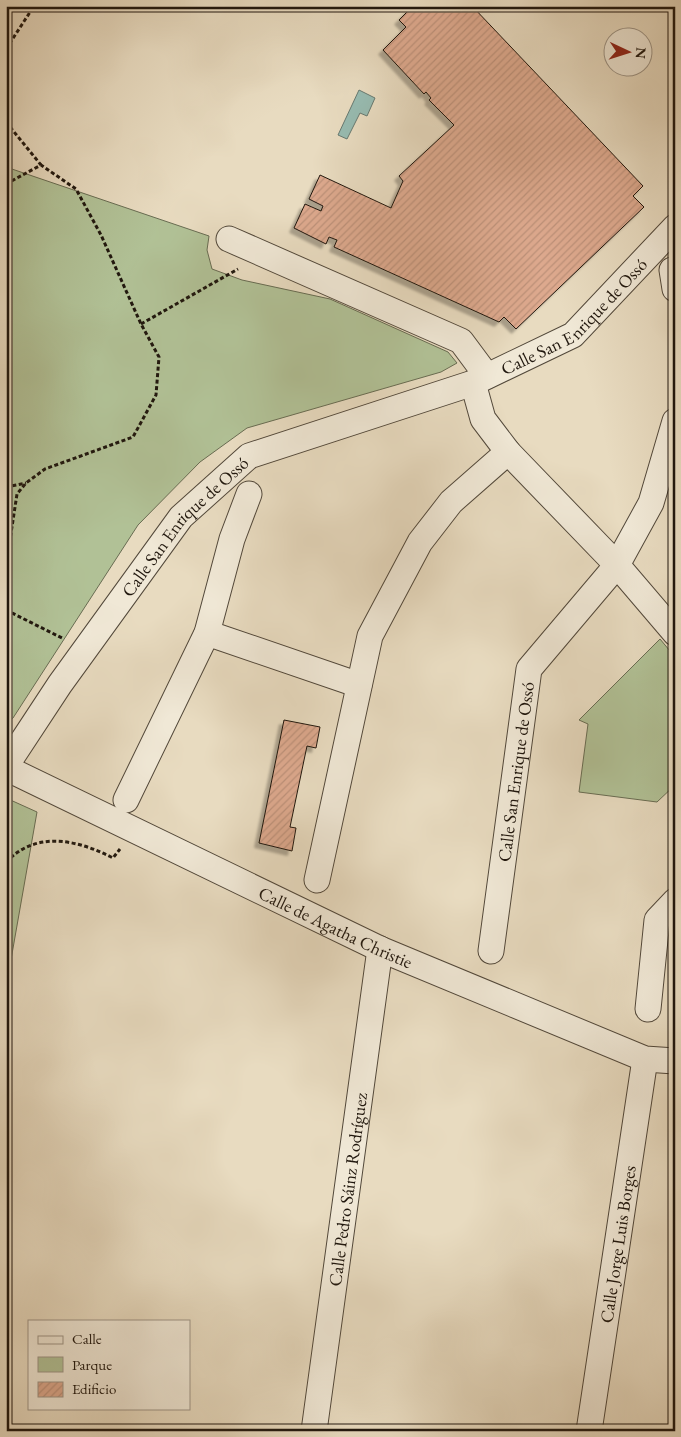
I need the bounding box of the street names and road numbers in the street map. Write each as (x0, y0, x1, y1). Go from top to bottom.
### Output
street label: Calle San Enrique de Ossó (497, 252, 652, 380)
street label: Calle San Enrique de Ossó (116, 451, 253, 601)
street label: Calle San Enrique de Ossó (492, 680, 539, 863)
street label: Calle de Agatha Christie (255, 881, 416, 973)
street label: Calle Pedro Sáinz Rodríguez (322, 1091, 372, 1288)
street label: Calle Jorge Luis Borges (594, 1164, 640, 1324)

